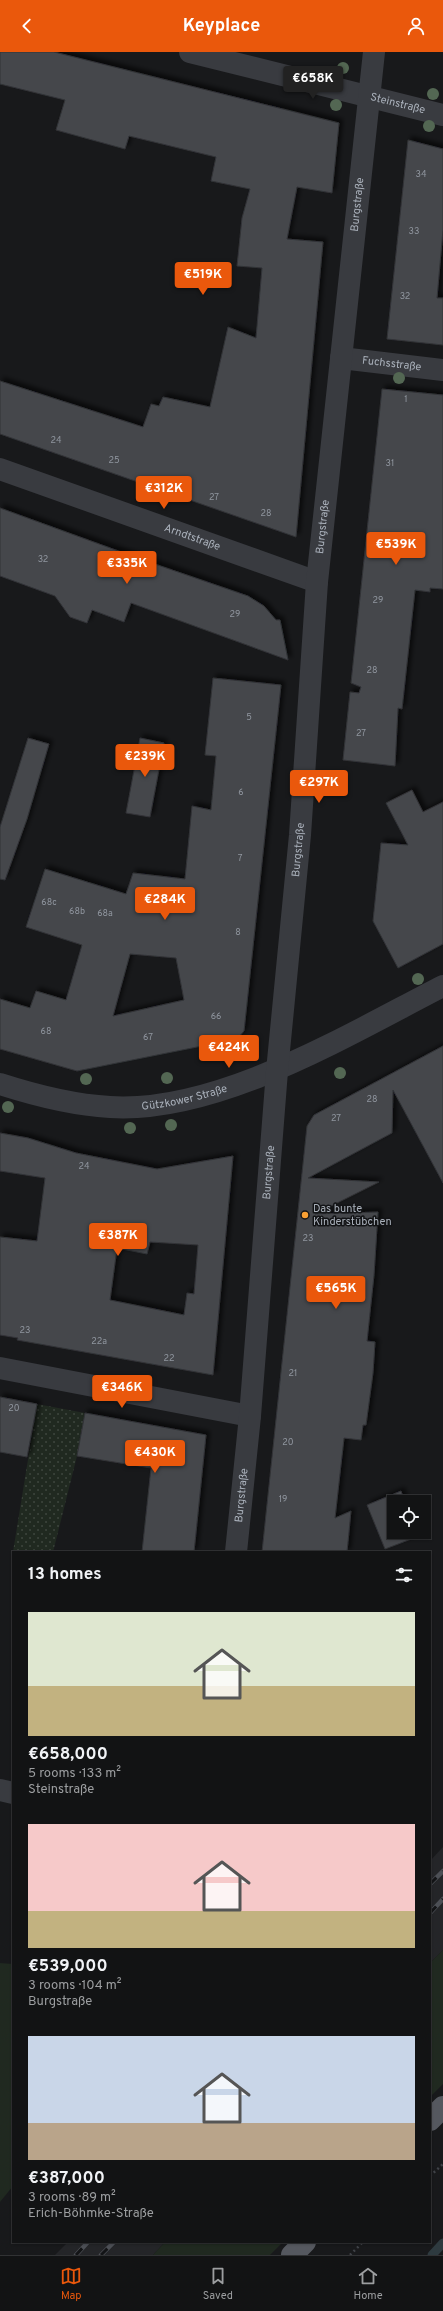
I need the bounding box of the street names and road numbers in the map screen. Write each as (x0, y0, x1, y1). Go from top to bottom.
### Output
street label: Steinstraße (369, 90, 427, 117)
street label: Burgstraße (348, 177, 367, 232)
street label: Fuchsstraße (361, 354, 422, 374)
street label: Burgstraße (313, 499, 333, 555)
street label: Arndtstraße (162, 521, 222, 554)
street label: Burgstraße (289, 822, 308, 878)
street label: Gützkower Straße (141, 1082, 229, 1114)
street label: Burgstraße (260, 1145, 278, 1200)
street label: Burgstraße (232, 1467, 252, 1523)

